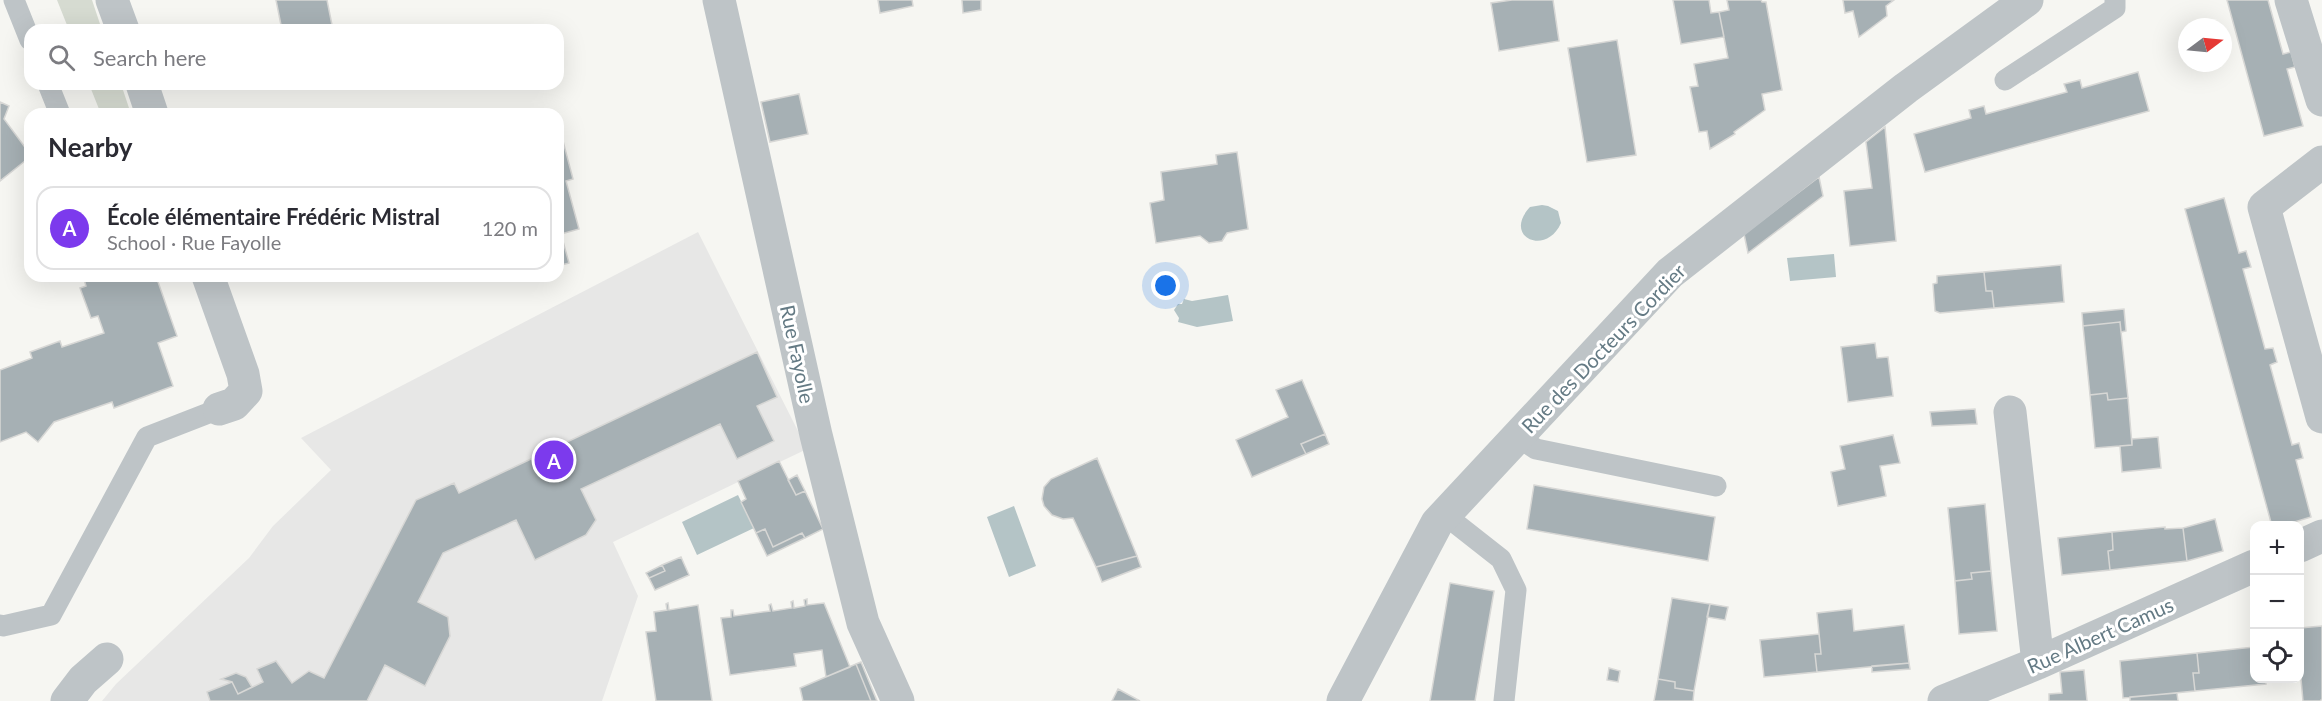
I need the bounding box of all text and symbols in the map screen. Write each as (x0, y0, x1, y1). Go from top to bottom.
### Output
north arrow (2178, 18, 2232, 72)
search box (24, 24, 564, 90)
icon: search (45, 41, 78, 74)
text: Search here (93, 44, 206, 71)
text: Nearby (48, 131, 133, 163)
text: École élémentaire Frédéric Mistral (107, 203, 440, 230)
text: A (63, 216, 76, 240)
text: 120 m (482, 216, 538, 240)
text: School · Rue Fayolle (107, 230, 281, 254)
street label: Rue des Docteurs Cordier (1516, 258, 1690, 437)
your location (1151, 271, 1180, 300)
street label: Rue Fayolle (776, 303, 820, 405)
pin: A (534, 438, 574, 482)
map controls (2250, 521, 2304, 683)
button: + (2250, 521, 2304, 575)
button: − (2250, 575, 2304, 629)
street label: Rue Albert Camus (2023, 592, 2177, 678)
button: locate (2250, 629, 2304, 683)

